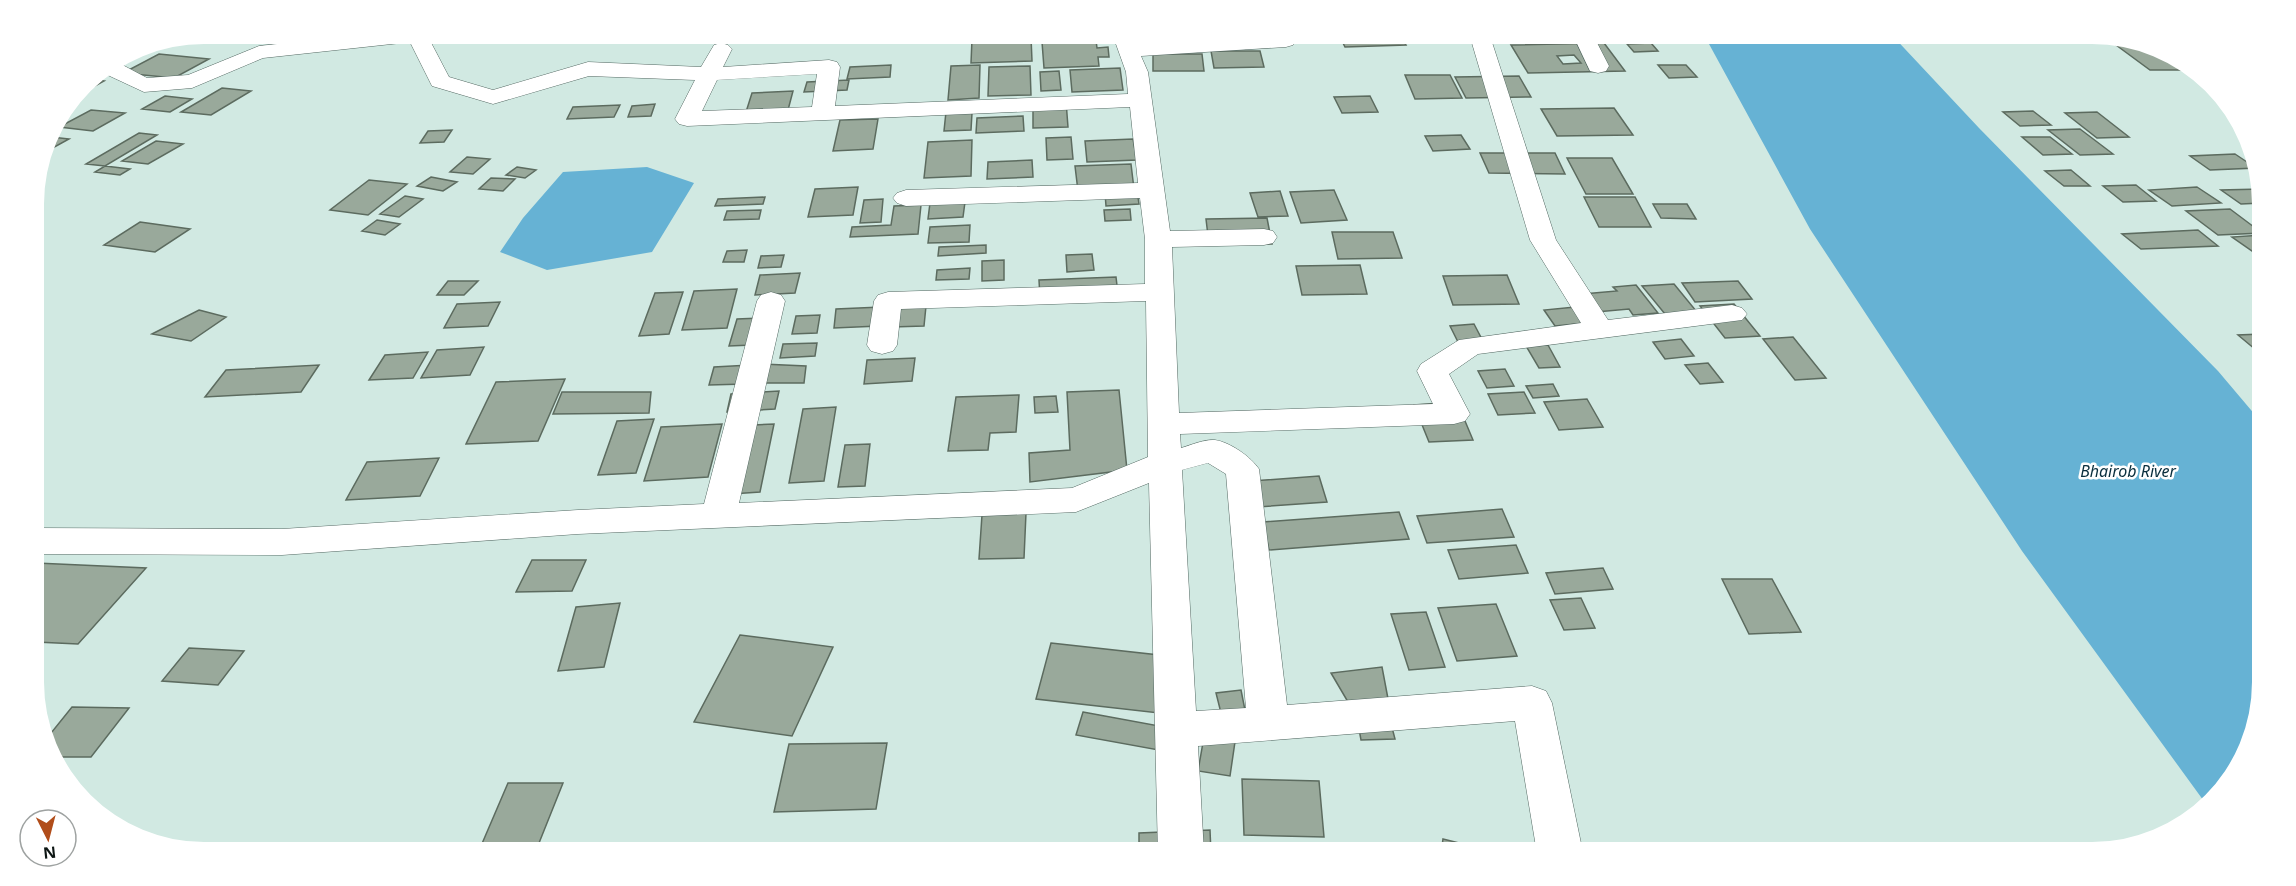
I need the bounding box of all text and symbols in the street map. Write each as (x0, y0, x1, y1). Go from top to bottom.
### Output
water label: Bhairob River (2080, 460, 2176, 482)
north arrow (18, 808, 78, 868)
text: N (42, 841, 57, 865)

